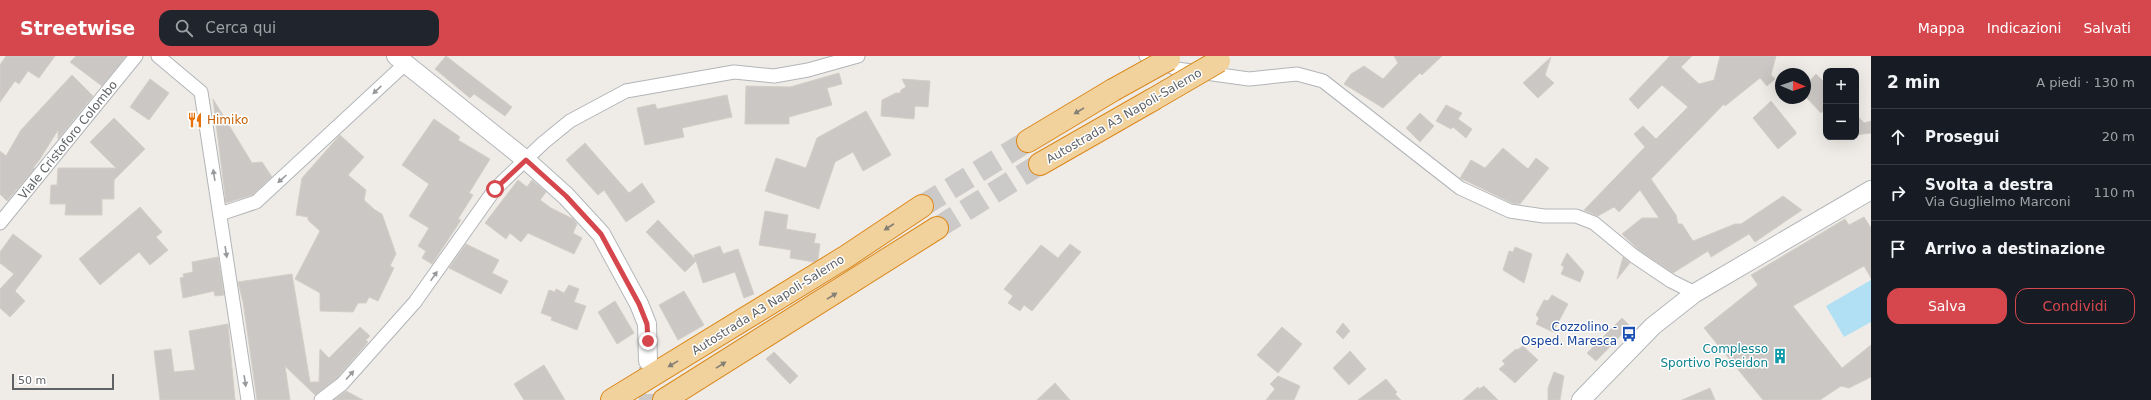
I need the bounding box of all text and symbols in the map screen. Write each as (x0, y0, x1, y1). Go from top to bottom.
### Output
search box (159, 10, 439, 46)
text: Streetwise (20, 17, 135, 39)
icon: search (173, 17, 195, 39)
text: Cerca qui (205, 19, 276, 37)
text: Mappa (1918, 20, 1965, 36)
text: Indicazioni (1987, 20, 2061, 36)
text: Salvati (2083, 20, 2131, 36)
street label: Autostrada A3 Napoli-Salerno (1044, 66, 1204, 166)
north arrow (1775, 68, 1811, 104)
map controls (1823, 68, 1859, 140)
button: + (1823, 68, 1859, 104)
text: 2 min (1887, 72, 1940, 92)
text: A piedi · 130 m (2036, 75, 2135, 90)
street label: Viale Cristoforo Colombo (16, 78, 120, 202)
one-way arrow (372, 85, 382, 95)
button: − (1823, 104, 1859, 140)
one-way arrow (1073, 107, 1085, 114)
restaurant icon: Himiko (186, 111, 204, 129)
place label: Himiko (207, 113, 248, 127)
icon: ahead (1887, 126, 1909, 148)
text: Prosegui (1925, 128, 1999, 146)
text: 20 m (2102, 129, 2135, 144)
one-way arrow (211, 169, 217, 181)
one-way arrow (277, 174, 287, 184)
text: Svolta a destra (1925, 176, 2053, 194)
route start (486, 180, 504, 198)
icon: right (1887, 182, 1909, 204)
text: 110 m (2093, 185, 2135, 200)
text: Via Guglielmo Marconi (1925, 194, 2071, 209)
one-way arrow (884, 223, 895, 231)
icon: arrive (1887, 238, 1909, 260)
text: Arrivo a destinazione (1925, 240, 2105, 258)
one-way arrow (223, 246, 229, 258)
street label: Autostrada A3 Napoli-Salerno (689, 252, 847, 358)
one-way arrow (430, 271, 438, 281)
button: Salva (1887, 288, 2007, 324)
button: Condividi (2015, 288, 2135, 324)
one-way arrow (826, 293, 838, 300)
place label: Cozzolino - Osped. Maresca (1521, 320, 1617, 348)
bus stop icon: Cozzolino - Osped. Maresca (1620, 325, 1638, 343)
route end (639, 332, 657, 350)
place label: Complesso Sportivo Poseidon (1661, 342, 1768, 370)
building icon: Complesso Sportivo Poseidon (1771, 347, 1789, 365)
one-way arrow (667, 360, 679, 367)
one-way arrow (716, 362, 727, 369)
one-way arrow (345, 370, 354, 380)
scale bar (12, 372, 114, 391)
text: 50 m (18, 374, 46, 387)
one-way arrow (243, 375, 249, 387)

